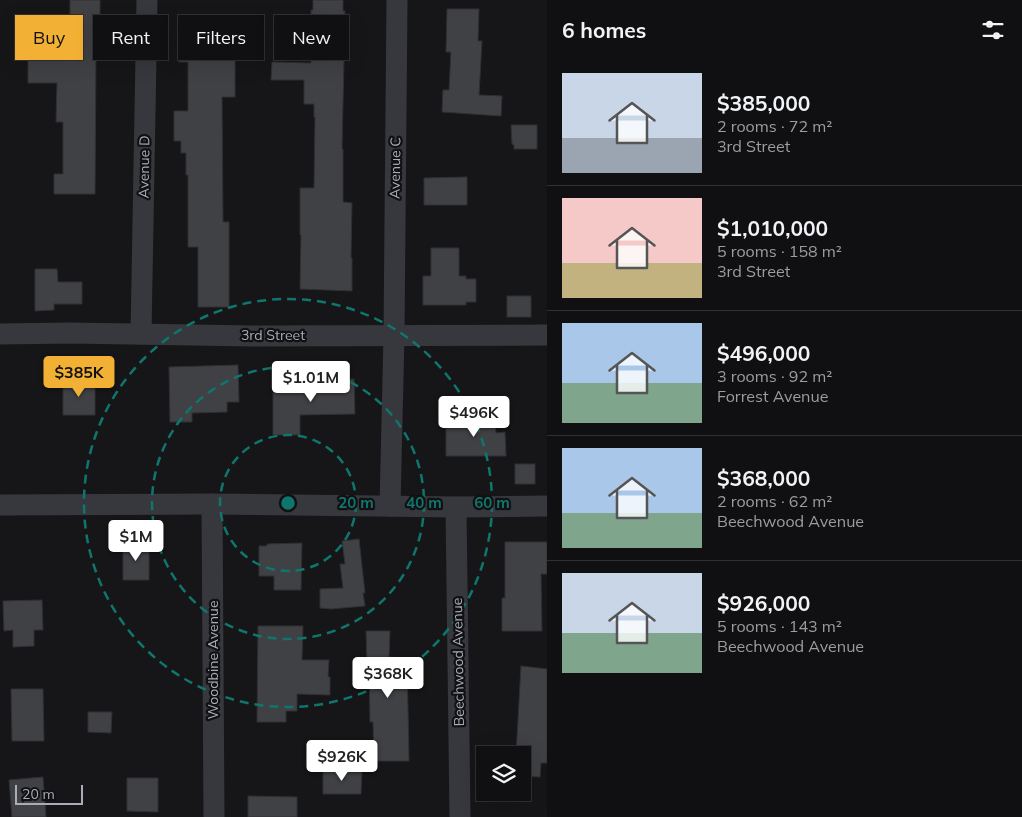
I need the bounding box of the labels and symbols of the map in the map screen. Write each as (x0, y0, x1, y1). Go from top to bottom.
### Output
street label: Avenue D (134, 135, 154, 199)
street label: Avenue C (385, 137, 405, 199)
street label: 3rd Street (241, 326, 305, 344)
pin: $385K (44, 356, 114, 398)
pin: $1.01M (270, 360, 352, 403)
pin: $496K (439, 396, 509, 438)
text: 20 m (338, 493, 374, 512)
text: 40 m (406, 493, 442, 512)
text: 60 m (474, 493, 510, 512)
centre of rings (279, 494, 297, 512)
pin: $1M (112, 520, 160, 562)
street label: Beechwood Avenue (448, 598, 468, 726)
street label: Woodbine Avenue (204, 600, 222, 720)
pin: $368K (353, 656, 423, 699)
pin: $926K (307, 740, 377, 782)
scale bar (15, 782, 82, 805)

